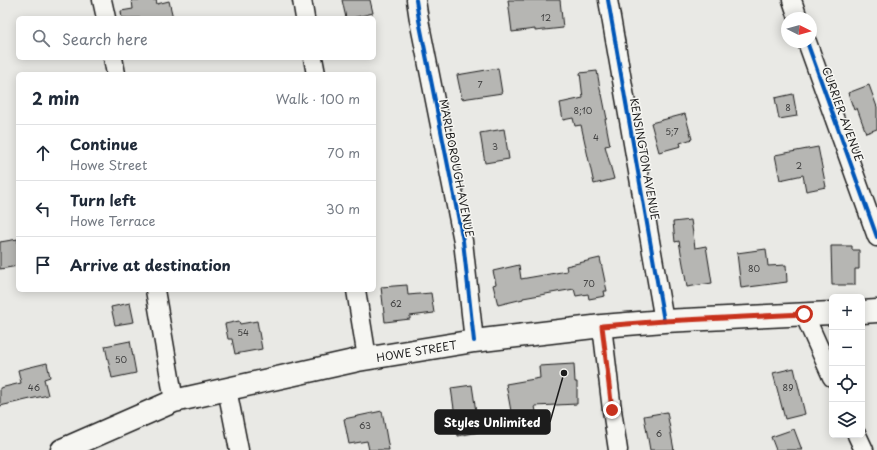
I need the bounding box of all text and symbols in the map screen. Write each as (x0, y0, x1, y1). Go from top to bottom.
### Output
house number: 12 (541, 10, 551, 24)
north arrow (781, 12, 817, 48)
search box (16, 16, 376, 60)
icon: search (30, 27, 52, 49)
text: Search here (62, 27, 148, 50)
street label: CURRIER AVENUE (818, 64, 868, 164)
house number: 7 (477, 77, 483, 91)
text: 2 min (32, 85, 79, 111)
text: Walk · 100 m (276, 89, 360, 108)
street label: MARLBOROUGH AVENUE (435, 97, 479, 239)
street label: KENSINGTON AVENUE (626, 97, 664, 222)
house number: 8 (785, 100, 791, 114)
house number: 8;10 (574, 103, 593, 117)
house number: 5;7 (665, 124, 679, 138)
house number: 4 (593, 130, 599, 144)
text: Continue (70, 132, 138, 155)
house number: 3 (492, 139, 498, 153)
icon: ahead (32, 142, 54, 164)
text: 70 m (327, 143, 360, 162)
text: Howe Street (70, 155, 147, 174)
house number: 2 (796, 158, 802, 172)
text: Turn left (70, 188, 136, 211)
icon: left (32, 198, 54, 220)
text: 30 m (326, 199, 360, 218)
text: Howe Terrace (70, 211, 156, 230)
text: Arrive at destination (70, 253, 231, 276)
icon: arrive (32, 254, 54, 276)
house number: 80 (748, 261, 761, 275)
house number: 70 (583, 276, 595, 290)
map controls (829, 294, 865, 438)
button: + (829, 294, 865, 330)
house number: 62 (390, 296, 402, 310)
route start (795, 305, 813, 323)
house number: 54 (237, 325, 249, 339)
button: − (829, 330, 865, 366)
street label: HOWE STREET (375, 335, 458, 365)
house number: 50 (115, 352, 128, 366)
button: locate (829, 366, 865, 402)
house number: 46 (28, 380, 40, 394)
house number: 89 (783, 380, 793, 394)
route end (603, 401, 621, 419)
button: layers (829, 402, 865, 438)
callout: Styles Unlimited (435, 410, 550, 434)
text: Styles Unlimited (444, 413, 541, 431)
house number: 63 (359, 418, 371, 432)
house number: 6 (656, 426, 662, 440)

